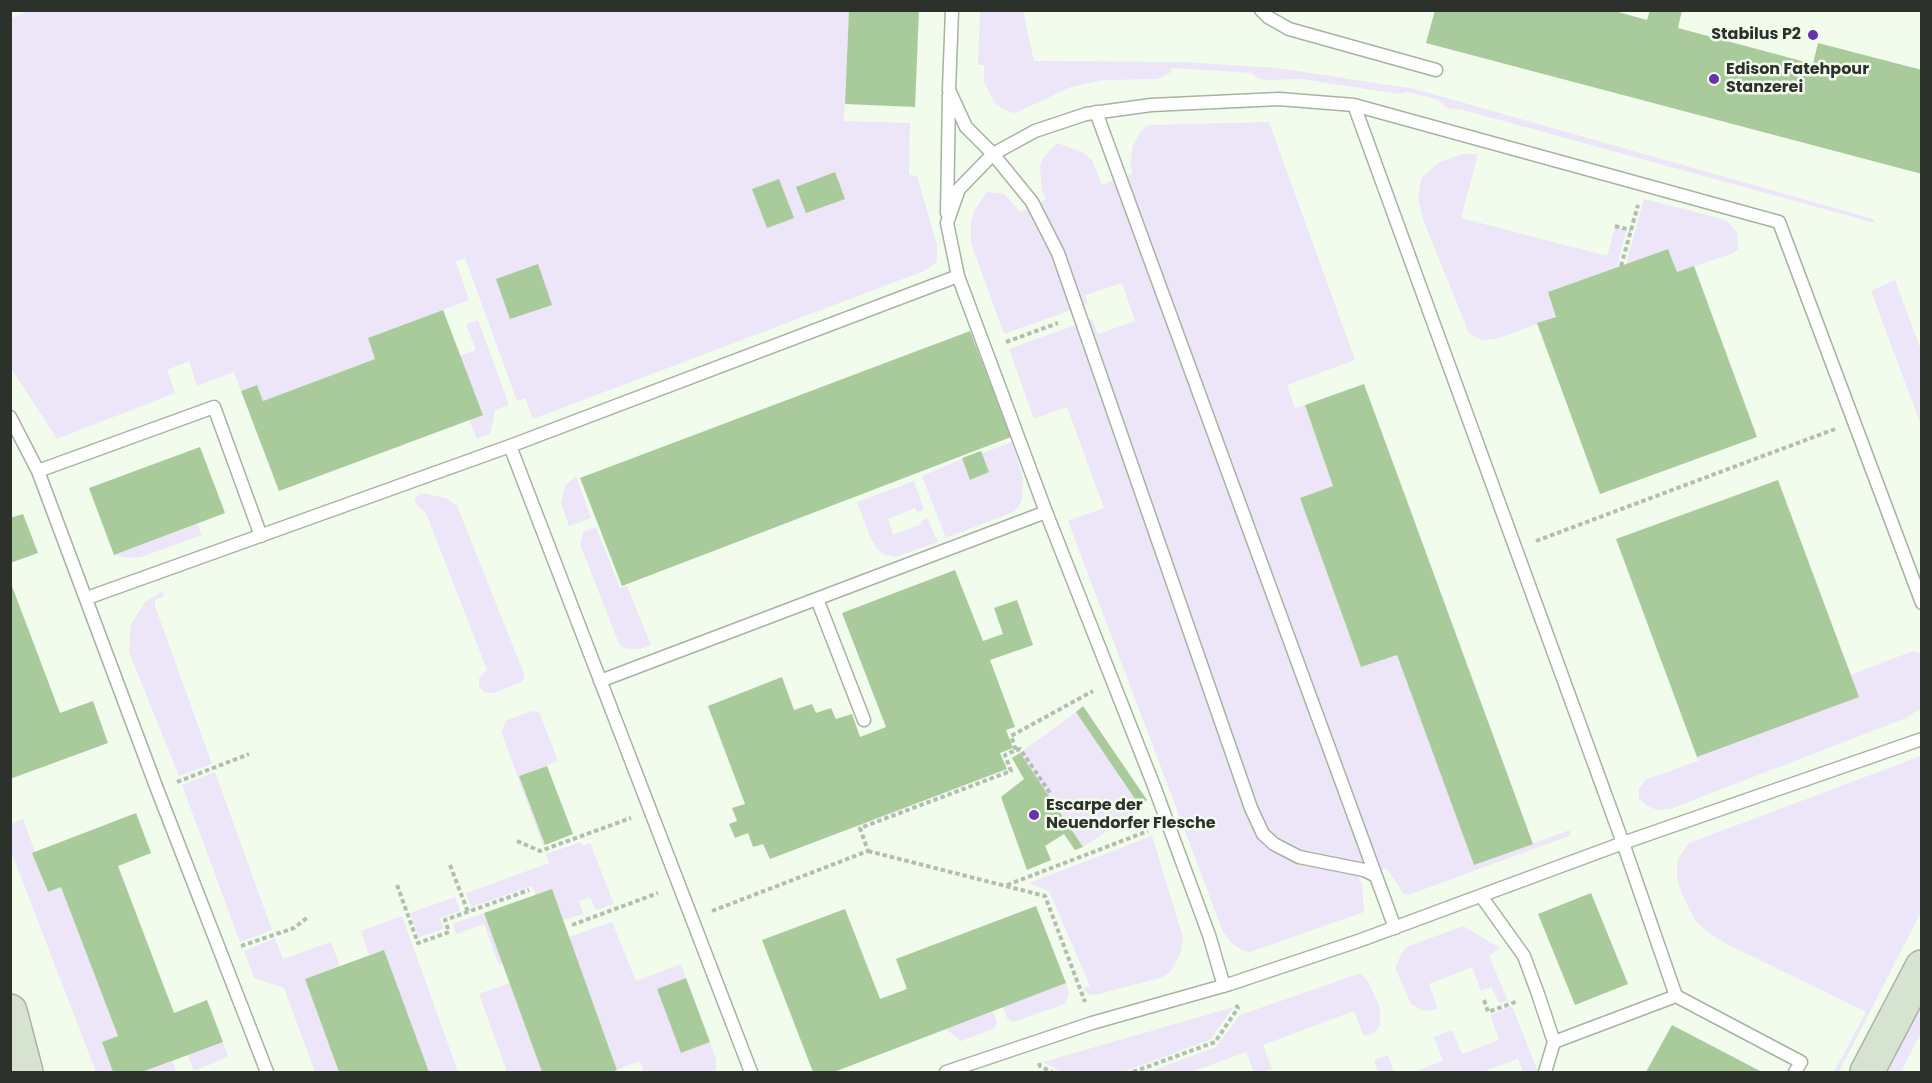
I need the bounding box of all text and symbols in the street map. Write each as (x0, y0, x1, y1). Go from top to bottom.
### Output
place label: Stabilus P2 (1711, 25, 1801, 45)
marker: Stabilus P2 (1806, 28, 1820, 42)
place label: Edison Fatehpour Stanzerei (1726, 60, 1869, 98)
marker: Edison Fatehpour Stanzerei (1707, 72, 1721, 86)
place label: Escarpe der Neuendorfer Flesche (1046, 796, 1216, 834)
marker: Escarpe der Neuendorfer Flesche (1027, 808, 1041, 822)

